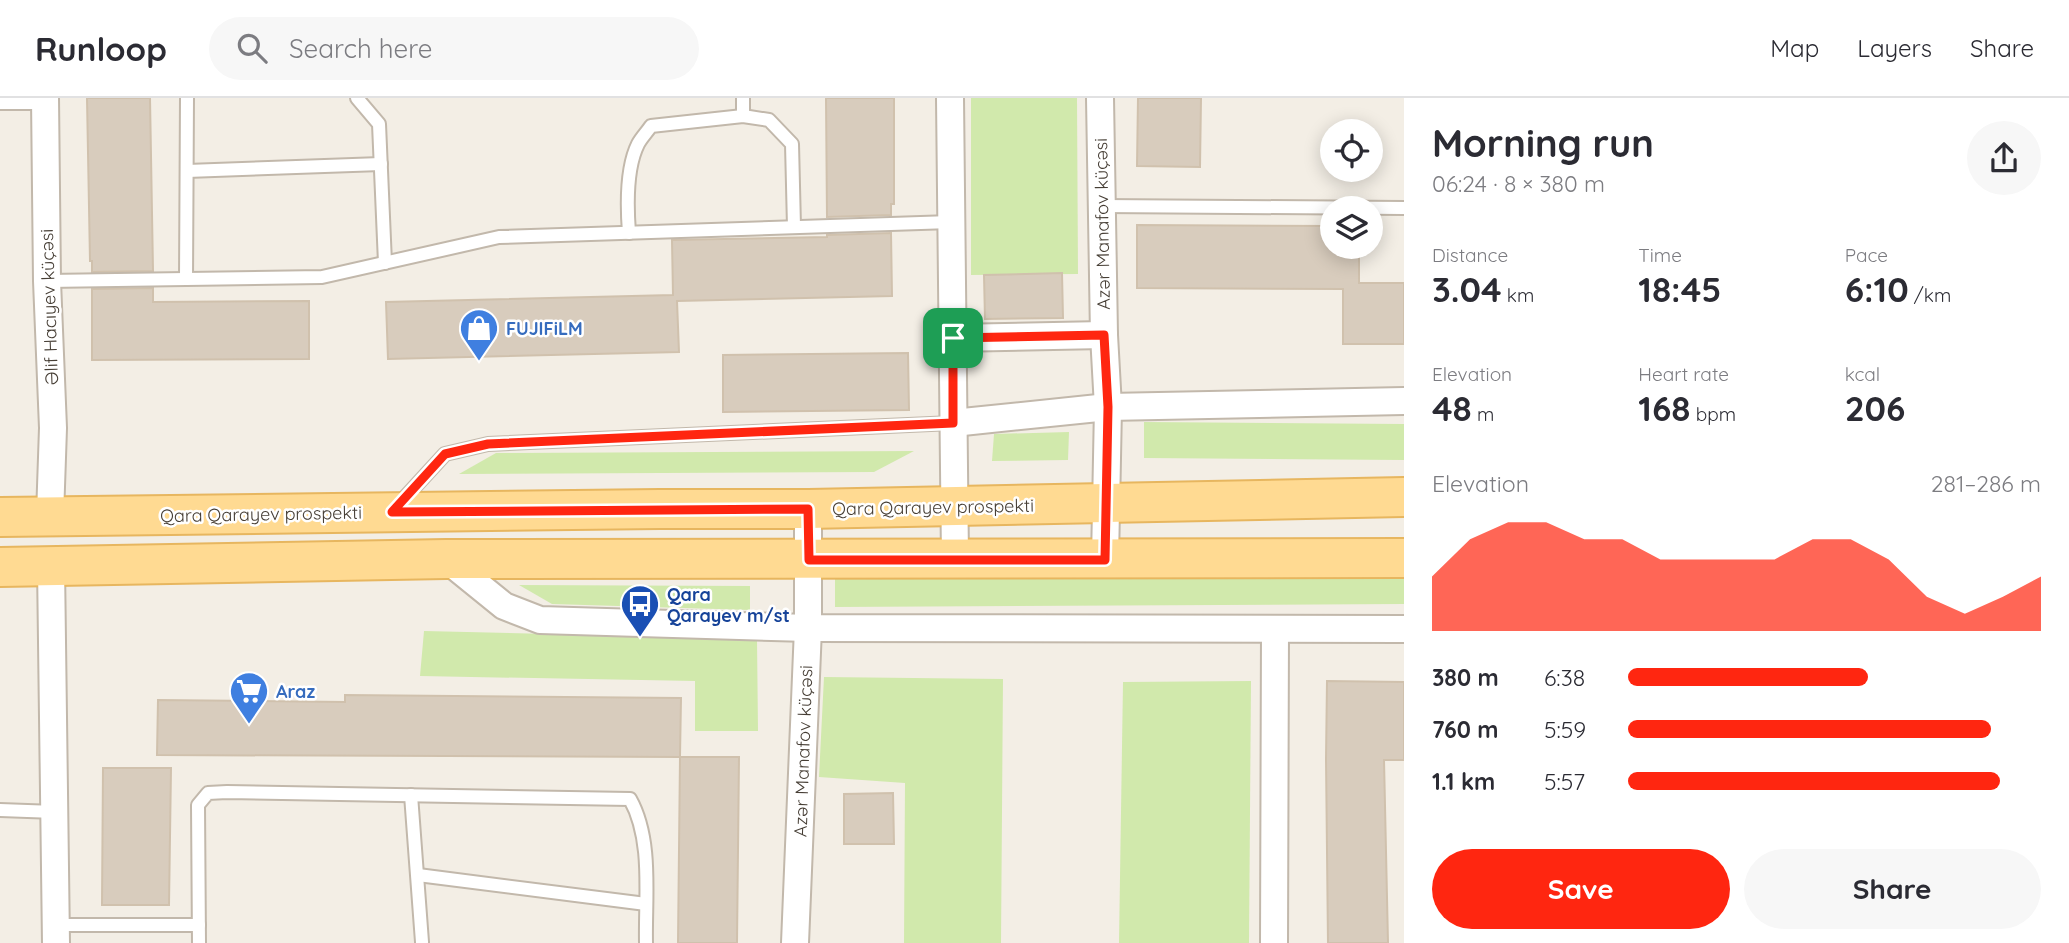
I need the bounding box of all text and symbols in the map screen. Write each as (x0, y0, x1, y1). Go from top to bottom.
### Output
search box (209, 17, 699, 80)
text: Runloop (35, 28, 167, 69)
icon: search (233, 29, 271, 67)
text: Search here (289, 32, 432, 65)
text: Map (1770, 33, 1819, 63)
text: Layers (1857, 33, 1932, 63)
text: Share (1970, 33, 2034, 63)
map controls (1320, 119, 1383, 259)
button: locate (1320, 119, 1383, 182)
text: Morning run (1432, 119, 1654, 167)
button: share (1967, 121, 2041, 195)
street label: Azər Manafov küçəsi (1089, 138, 1115, 310)
text: 06:24 · 8 × 380 m (1432, 169, 1605, 198)
button: layers (1320, 196, 1383, 259)
street label: Əlif Hacıyev küçəsi (35, 228, 63, 386)
text: Distance (1432, 243, 1508, 267)
text: Time (1638, 243, 1682, 267)
text: Pace (1845, 243, 1888, 267)
text: 3.04 (1432, 267, 1502, 311)
text: 18:45 (1638, 267, 1721, 311)
text: 6:10 (1845, 267, 1909, 311)
text: km (1502, 283, 1534, 307)
text: /km (1909, 283, 1951, 307)
shop icon: FUJIFiLM (458, 307, 500, 362)
pin (923, 308, 983, 368)
place label: FUJIFiLM (506, 317, 583, 340)
icon: arrive (934, 319, 972, 357)
text: Elevation (1432, 362, 1512, 386)
text: Heart rate (1638, 362, 1729, 386)
text: kcal (1845, 362, 1880, 386)
text: 48 (1432, 386, 1472, 430)
text: 168 (1638, 386, 1690, 430)
text: 206 (1845, 386, 1905, 430)
text: m (1472, 402, 1494, 426)
text: bpm (1690, 402, 1736, 426)
text: Elevation (1432, 469, 1529, 498)
text: 281–286 m (1931, 469, 2041, 498)
street label: Qara Qarayev prospekti (832, 494, 1034, 520)
street label: Qara Qarayev prospekti (160, 501, 362, 527)
bus stop icon: Qara Qarayev m/st (619, 583, 661, 638)
place label: Qara Qarayev m/st (667, 583, 790, 627)
text: 380 m (1432, 663, 1499, 692)
text: 6:38 (1544, 663, 1585, 692)
street label: Azər Manafov küçəsi (789, 665, 817, 837)
supermarket icon: Araz (228, 670, 270, 725)
place label: Araz (276, 680, 315, 703)
text: 760 m (1432, 715, 1498, 744)
text: 5:59 (1544, 715, 1586, 744)
text: 1.1 km (1432, 767, 1495, 796)
text: 5:57 (1544, 767, 1585, 796)
button: Save (1432, 849, 1730, 929)
button: Share (1744, 849, 2041, 929)

